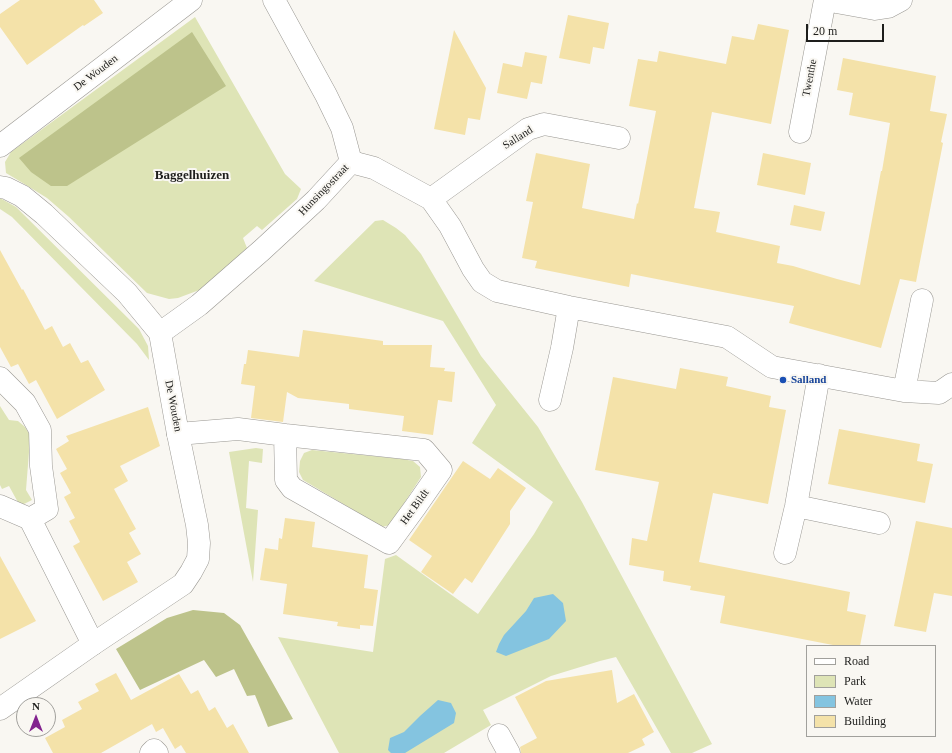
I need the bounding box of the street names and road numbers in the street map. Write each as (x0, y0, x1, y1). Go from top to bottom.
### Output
street label: De Wouden (71, 52, 121, 94)
street label: Twenthe (800, 58, 820, 98)
street label: Salland (501, 124, 535, 152)
street label: Hunsingostraat (296, 161, 352, 219)
street label: De Wouden (162, 379, 184, 433)
street label: Het Bildt (398, 487, 432, 527)

